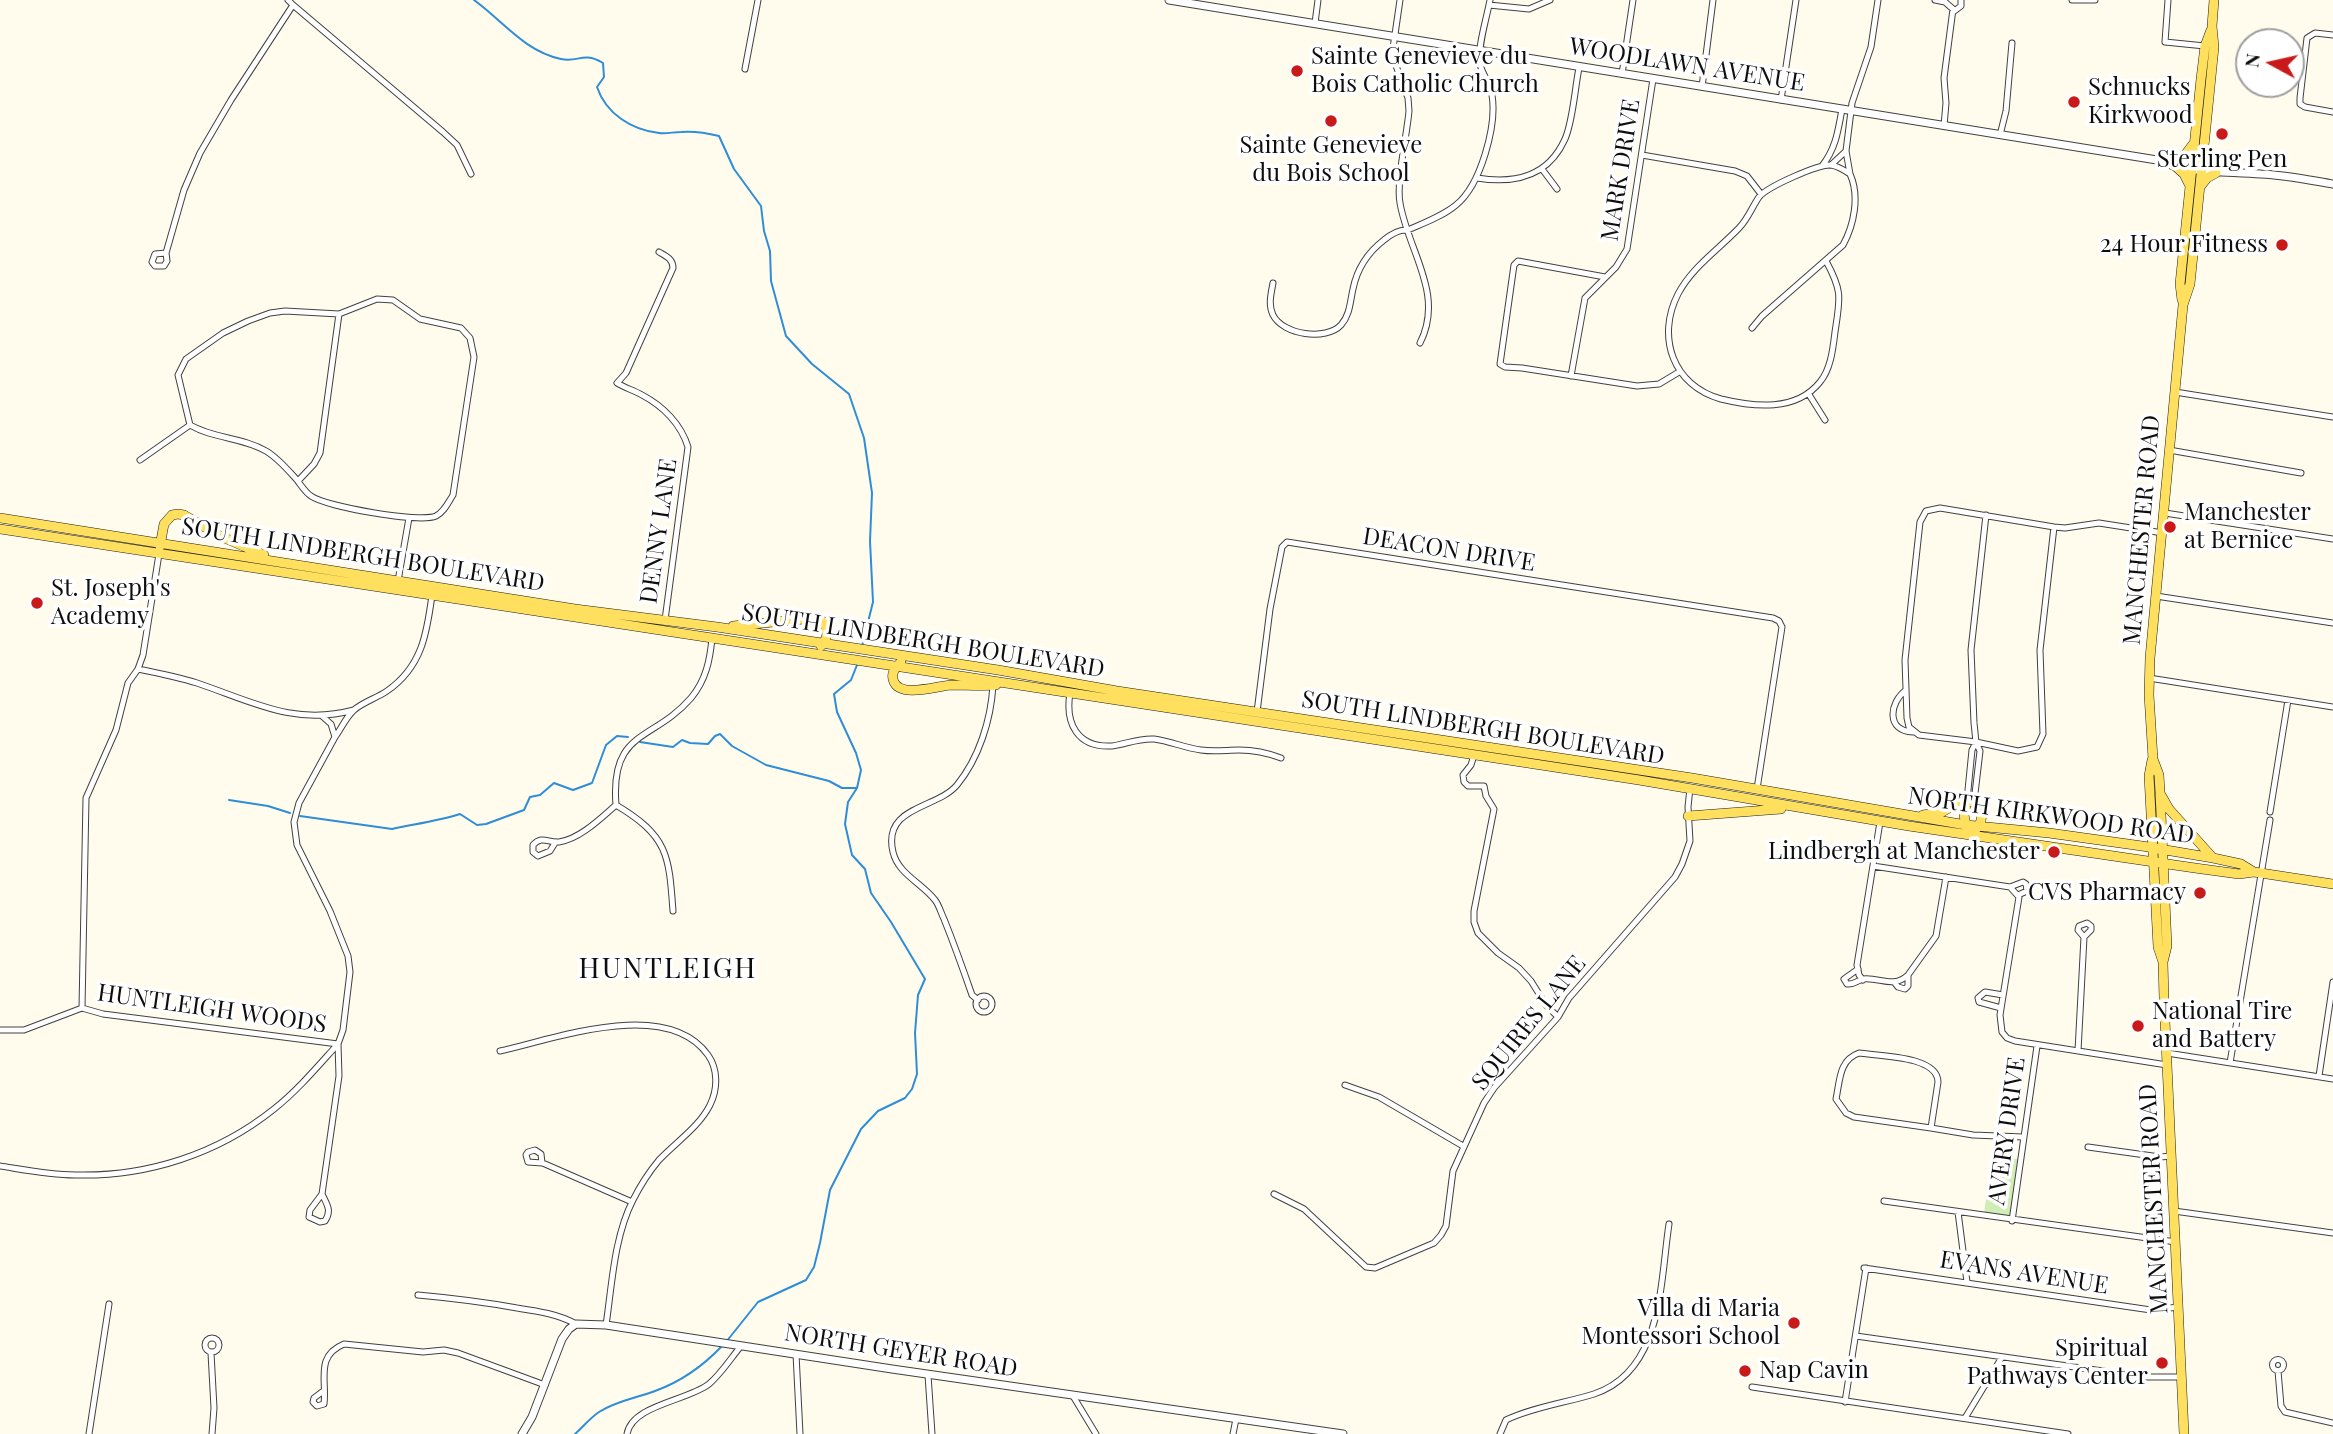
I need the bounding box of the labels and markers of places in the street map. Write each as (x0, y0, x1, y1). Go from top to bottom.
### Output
place label: Sainte Genevieve du Bois Catholic Church (1311, 43, 1539, 99)
marker: Sainte Genevieve du Bois Catholic Church (1289, 63, 1305, 79)
place label: Schnucks Kirkwood (2088, 74, 2193, 130)
marker: Schnucks Kirkwood (2066, 94, 2082, 110)
marker: Sainte Genevieve du Bois School (1323, 113, 1339, 129)
marker: Sterling Pen (2214, 126, 2230, 142)
place label: Sainte Genevieve du Bois School (1240, 132, 1422, 188)
place label: Sterling Pen (2157, 146, 2287, 174)
place label: 24 Hour Fitness (2100, 231, 2268, 259)
marker: 24 Hour Fitness (2274, 237, 2290, 253)
place label: Manchester at Bernice (2184, 499, 2311, 555)
marker: Manchester at Bernice (2162, 519, 2178, 535)
place label: St. Joseph's Academy (51, 575, 171, 631)
marker: St. Joseph's Academy (29, 595, 45, 611)
place label: Lindbergh at Manchester (1768, 838, 2040, 866)
marker: Lindbergh at Manchester (2046, 844, 2062, 860)
place label: CVS Pharmacy (2028, 879, 2186, 907)
marker: CVS Pharmacy (2192, 885, 2208, 901)
place label: National Tire and Battery (2152, 998, 2292, 1054)
marker: National Tire and Battery (2130, 1018, 2146, 1034)
place label: Villa di Maria Montessori School (1581, 1295, 1780, 1351)
marker: Villa di Maria Montessori School (1786, 1315, 1802, 1331)
place label: Spiritual Pathways Center (1967, 1335, 2148, 1391)
marker: Spiritual Pathways Center (2154, 1355, 2170, 1371)
place label: Nap Cavin (1759, 1357, 1869, 1385)
marker: Nap Cavin (1737, 1363, 1753, 1379)

